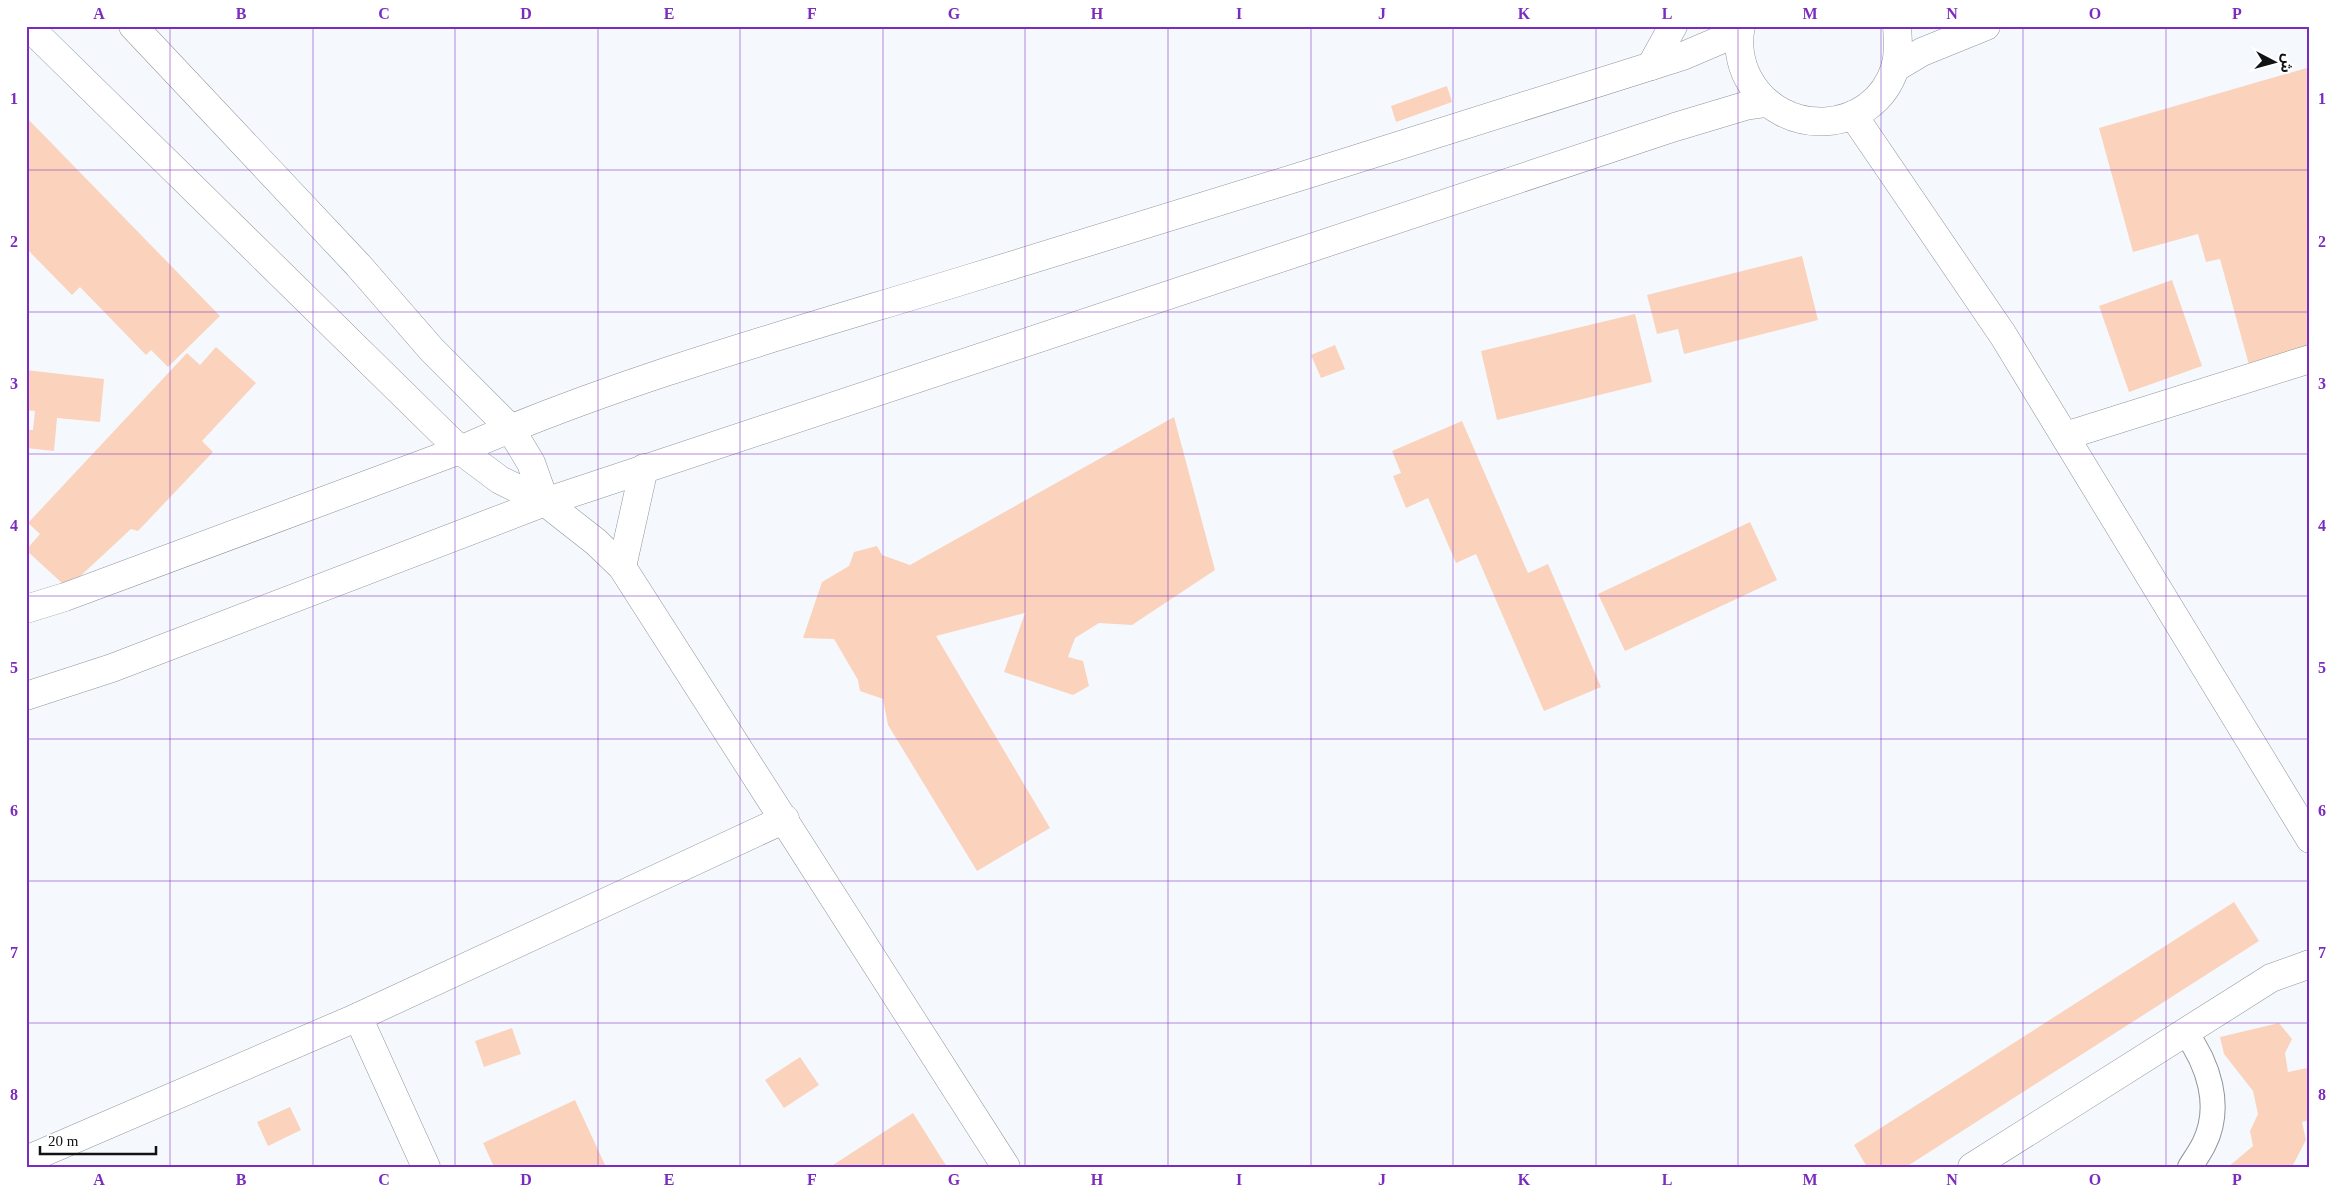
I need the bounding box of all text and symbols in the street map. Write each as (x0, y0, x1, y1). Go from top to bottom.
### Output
text: A (93, 5, 105, 22)
text: B (236, 5, 247, 22)
text: C (378, 5, 390, 22)
text: D (520, 5, 532, 22)
text: E (664, 5, 674, 22)
text: F (807, 5, 817, 22)
text: G (948, 5, 961, 22)
text: H (1091, 5, 1104, 22)
text: I (1236, 5, 1242, 22)
text: J (1378, 5, 1386, 22)
text: K (1518, 5, 1531, 22)
text: L (1662, 5, 1672, 22)
text: M (1802, 5, 1818, 22)
text: N (1946, 5, 1958, 22)
text: O (2089, 5, 2101, 22)
text: P (2232, 5, 2242, 22)
north arrow (2248, 38, 2298, 88)
text: ش (2278, 53, 2295, 74)
text: 1 (10, 90, 18, 107)
text: 1 (2318, 90, 2326, 107)
text: 2 (10, 233, 18, 250)
text: 2 (2318, 233, 2326, 250)
text: 3 (10, 375, 18, 392)
text: 3 (2318, 375, 2326, 392)
text: 4 (10, 517, 18, 534)
text: 4 (2318, 517, 2326, 534)
text: 5 (10, 659, 18, 676)
text: 5 (2318, 659, 2326, 676)
text: 6 (10, 802, 18, 819)
text: 6 (2318, 802, 2326, 819)
text: 7 (10, 944, 18, 961)
text: 7 (2318, 944, 2326, 961)
text: 8 (10, 1086, 18, 1103)
text: 8 (2318, 1086, 2326, 1103)
scale bar (40, 1123, 156, 1155)
text: 20 m (48, 1133, 79, 1149)
text: A (93, 1171, 105, 1188)
text: B (236, 1171, 247, 1188)
text: C (378, 1171, 390, 1188)
text: D (520, 1171, 532, 1188)
text: E (664, 1171, 674, 1188)
text: F (807, 1171, 817, 1188)
text: G (948, 1171, 961, 1188)
text: H (1091, 1171, 1104, 1188)
text: I (1236, 1171, 1242, 1188)
text: J (1378, 1171, 1386, 1188)
text: K (1518, 1171, 1531, 1188)
text: L (1662, 1171, 1672, 1188)
text: M (1802, 1171, 1818, 1188)
text: N (1946, 1171, 1958, 1188)
text: O (2089, 1171, 2101, 1188)
text: P (2232, 1171, 2242, 1188)

